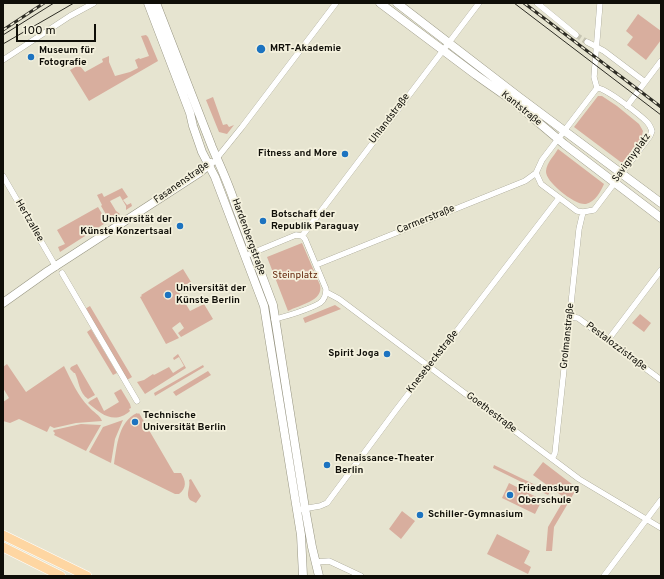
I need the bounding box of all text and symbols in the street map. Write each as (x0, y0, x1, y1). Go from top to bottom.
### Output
scale bar (18, 16, 98, 42)
text: 100 m (23, 23, 56, 39)
marker: MRT-Akademie (255, 43, 267, 55)
place label: MRT-Akademie (270, 43, 341, 55)
place label: Museum für Fotografie (39, 45, 94, 68)
marker: Museum für Fotografie (26, 52, 36, 62)
street label: Kantstraße (498, 89, 544, 129)
street label: Uhlandstraße (367, 92, 413, 146)
street label: Savignyplatz (610, 131, 654, 185)
place label: Fitness and More (258, 148, 337, 160)
marker: Fitness and More (340, 149, 350, 159)
street label: Fasanenstraße (152, 160, 212, 206)
street label: Hardenbergstraße (229, 197, 267, 277)
street label: Hertzallee (12, 198, 46, 244)
street label: Carmerstraße (395, 203, 457, 237)
place label: Botschaft der Republik Paraguay (271, 209, 359, 232)
place label: Universität der Künste Konzertsaal (80, 214, 172, 238)
marker: Botschaft der Republik Paraguay (258, 216, 268, 226)
marker: Universität der Künste Konzertsaal (175, 221, 185, 231)
park label: Steinplatz (272, 270, 318, 282)
place label: Universität der Künste Berlin (176, 283, 246, 306)
marker: Universität der Künste Berlin (163, 290, 173, 300)
street label: Grolmanstraße (559, 303, 577, 369)
street label: Pestalozzistraße (583, 320, 649, 374)
street label: Knesebeckstraße (405, 328, 461, 396)
place label: Spirit Joga (328, 348, 379, 360)
marker: Spirit Joga (382, 349, 392, 359)
street label: Goethestraße (463, 390, 519, 436)
place label: Technische Universität Berlin (143, 410, 226, 434)
marker: Technische Universität Berlin (130, 417, 140, 427)
place label: Renaissance-Theater Berlin (335, 453, 434, 476)
marker: Renaissance-Theater Berlin (322, 460, 332, 470)
place label: Friedensburg Oberschule (518, 483, 579, 506)
marker: Friedensburg Oberschule (505, 490, 515, 500)
place label: Schiller-Gymnasium (428, 509, 523, 521)
marker: Schiller-Gymnasium (415, 510, 425, 520)

